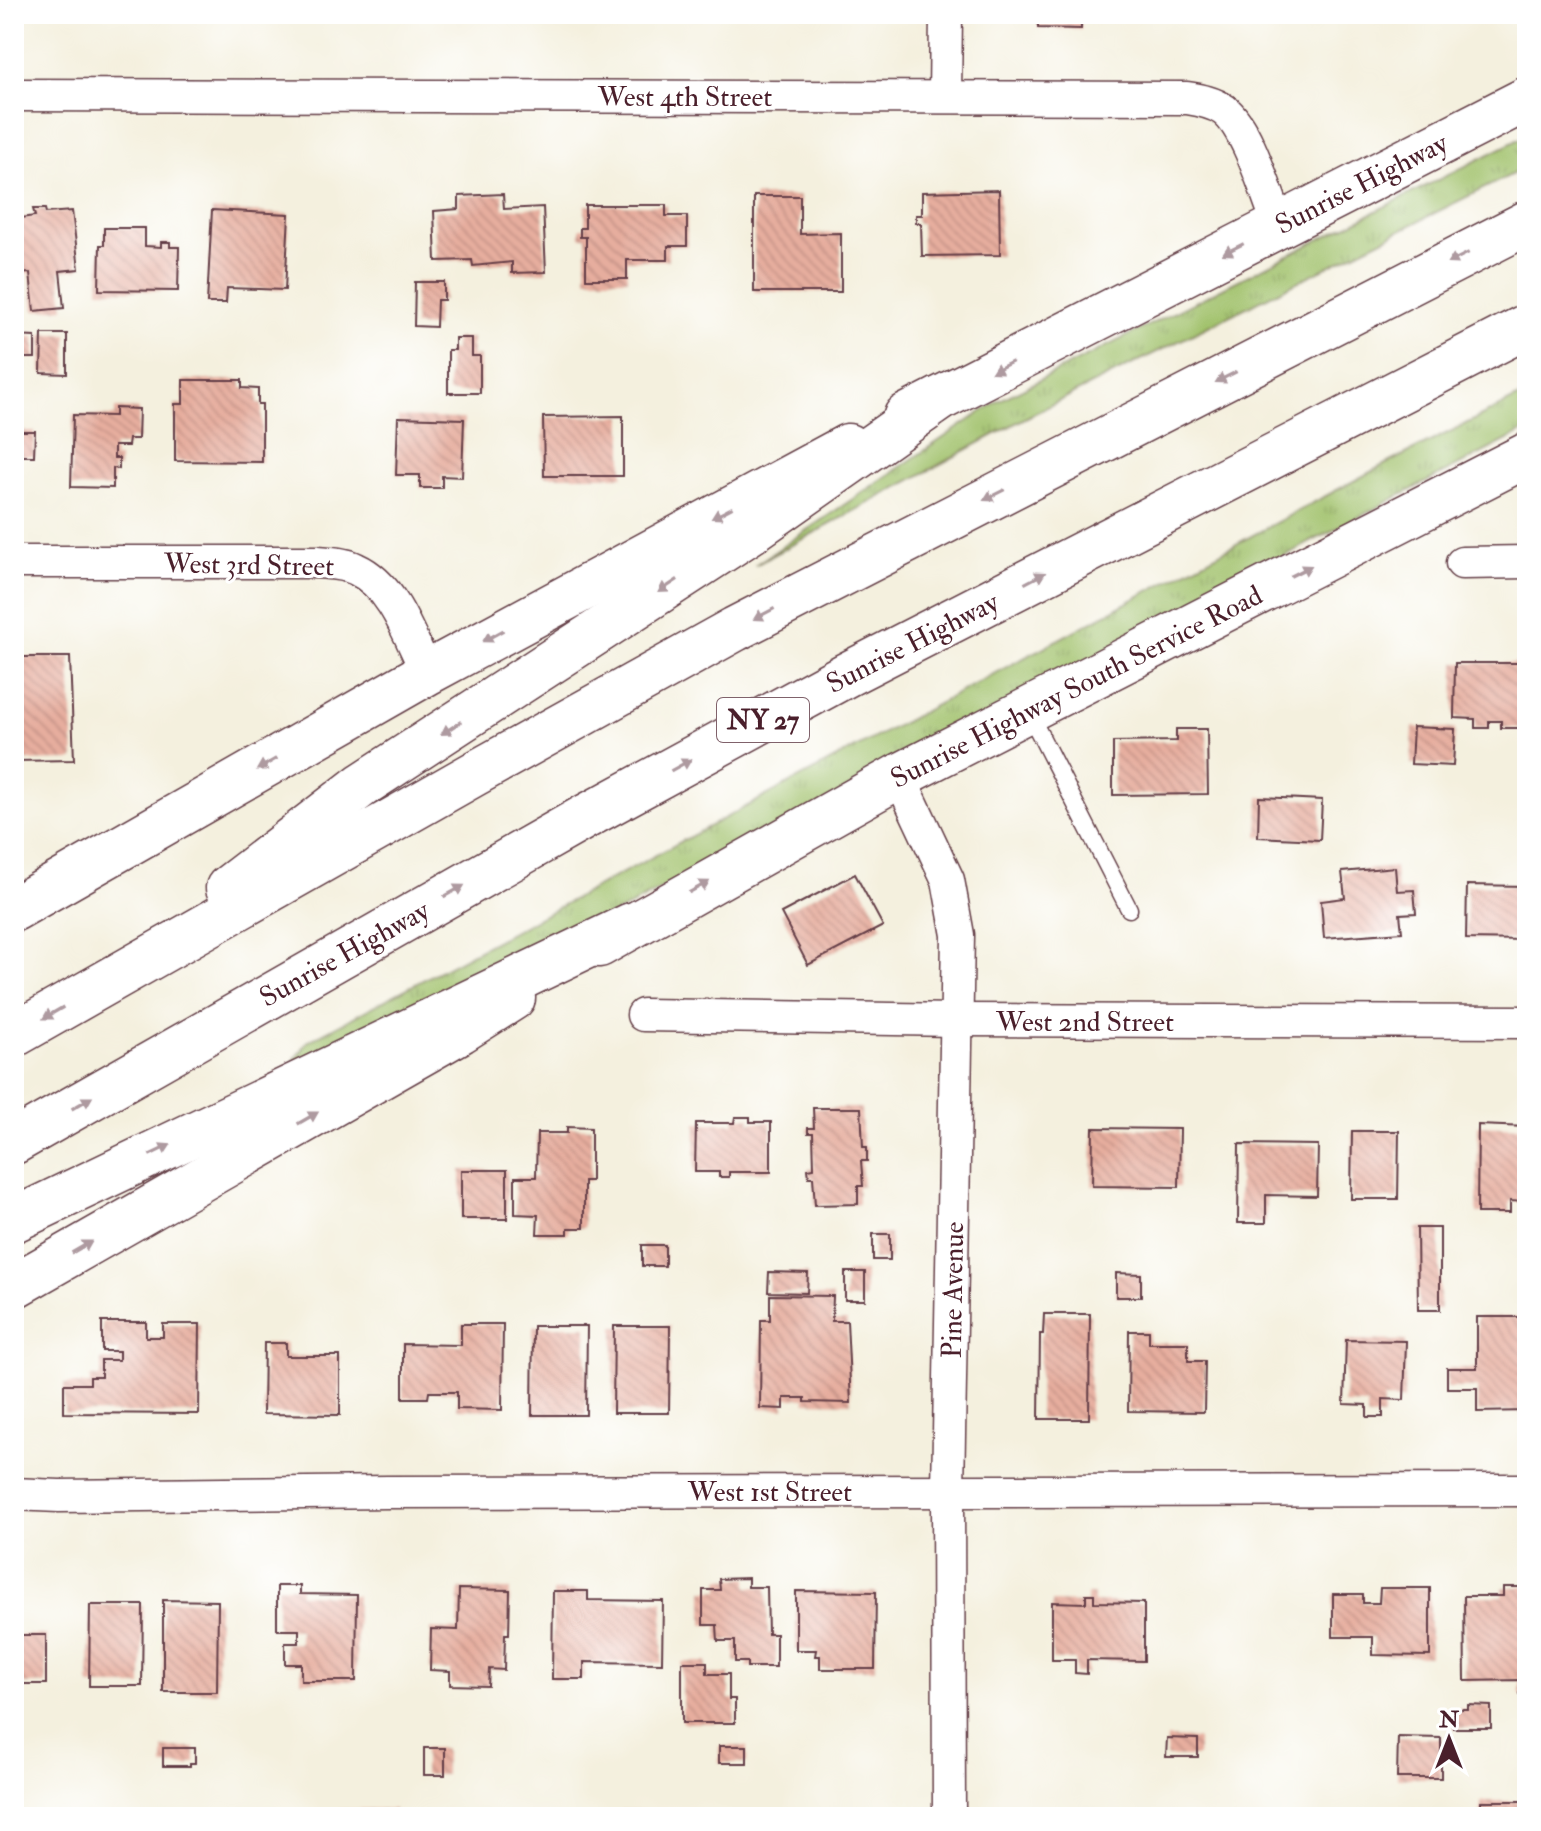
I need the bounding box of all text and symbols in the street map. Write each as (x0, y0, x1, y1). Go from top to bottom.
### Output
street label: West 4th Street (597, 80, 772, 115)
street label: Sunrise Highway (1270, 126, 1454, 243)
one-way arrow (1222, 241, 1244, 255)
one-way arrow (1446, 252, 1469, 265)
one-way arrow (990, 360, 1013, 374)
one-way arrow (1214, 370, 1237, 383)
one-way arrow (983, 488, 1006, 501)
one-way arrow (711, 506, 734, 519)
street label: West 3rd Street (162, 546, 334, 584)
one-way arrow (1289, 564, 1312, 577)
one-way arrow (1023, 571, 1046, 584)
one-way arrow (658, 578, 679, 593)
street label: Sunrise Highway South Service Road (885, 578, 1269, 797)
street label: Sunrise Highway (821, 585, 1005, 702)
one-way arrow (752, 608, 775, 621)
one-way arrow (482, 629, 505, 643)
road number: NY 27 (717, 698, 809, 742)
one-way arrow (440, 720, 461, 735)
one-way arrow (256, 757, 278, 771)
one-way arrow (670, 758, 692, 772)
one-way arrow (687, 880, 710, 894)
one-way arrow (443, 884, 465, 898)
street label: Sunrise Highway (254, 893, 436, 1015)
street label: West 2nd Street (995, 1005, 1174, 1040)
one-way arrow (42, 1006, 64, 1020)
one-way arrow (71, 1096, 93, 1110)
one-way arrow (296, 1111, 319, 1125)
one-way arrow (149, 1143, 172, 1157)
street label: Pine Avenue (935, 1221, 972, 1359)
one-way arrow (71, 1240, 93, 1254)
street label: West 1st Street (687, 1475, 852, 1510)
north arrow (1409, 1699, 1489, 1779)
text: N (1438, 1706, 1459, 1734)

